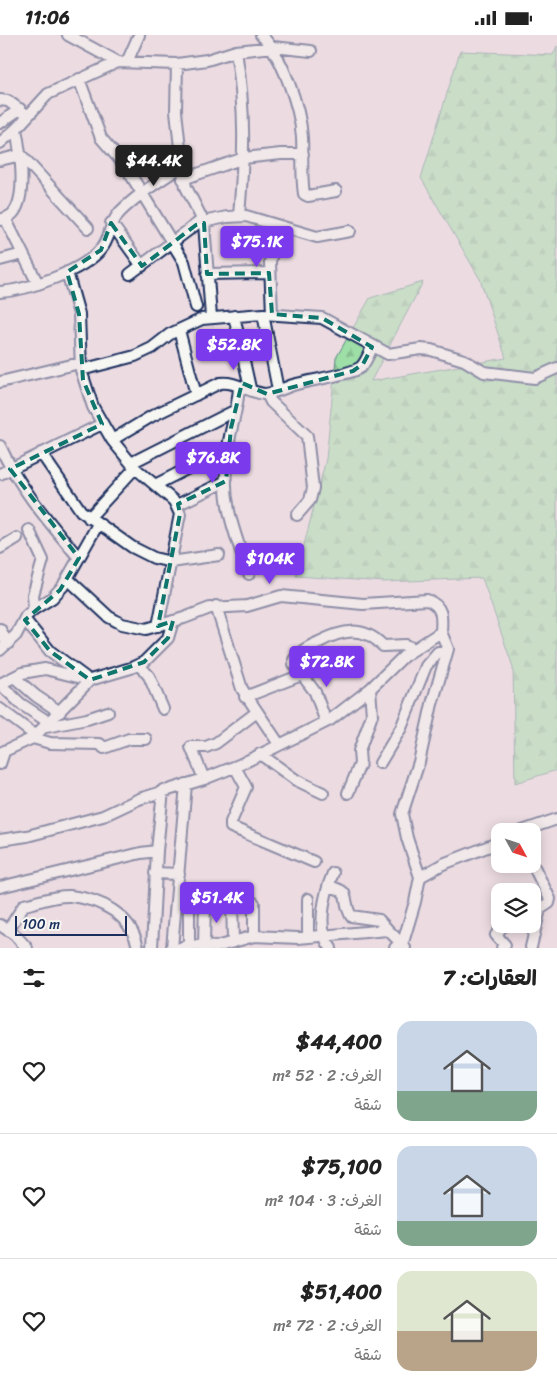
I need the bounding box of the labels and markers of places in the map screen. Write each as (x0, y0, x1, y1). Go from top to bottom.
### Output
pin: $44.4K (113, 145, 195, 187)
pin: $75.1K (216, 225, 298, 268)
pin: $52.8K (193, 329, 275, 371)
pin: $76.8K (172, 441, 254, 484)
pin: $104K (235, 543, 305, 585)
pin: $72.8K (286, 645, 368, 688)
pin: $51.4K (176, 881, 258, 924)

